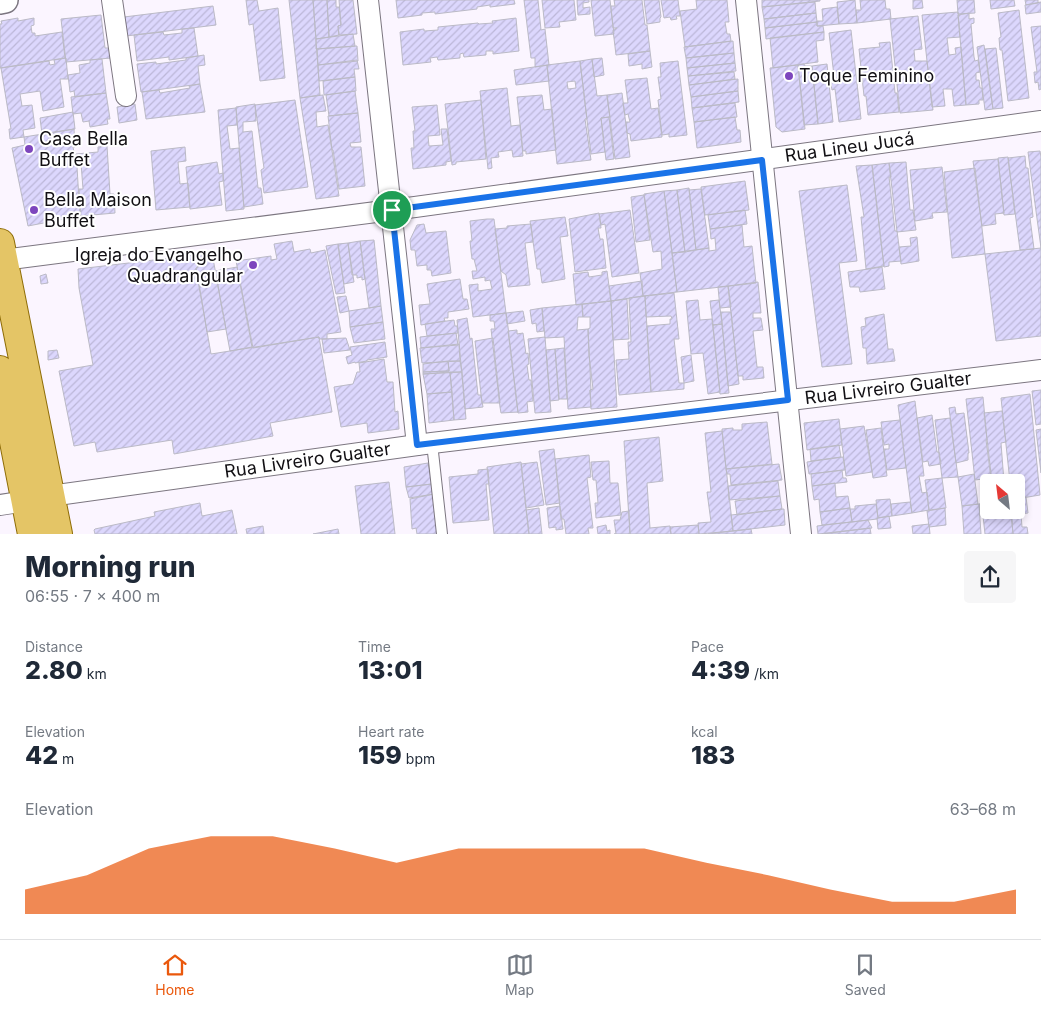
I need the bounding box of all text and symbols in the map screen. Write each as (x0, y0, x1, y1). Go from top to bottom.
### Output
place label: Toque Feminino (799, 65, 934, 86)
marker: Toque Feminino (783, 70, 795, 82)
place label: Casa Bella Buffet (39, 128, 128, 170)
street label: Rua Lineu Jucá (783, 128, 915, 166)
marker: Casa Bella Buffet (23, 143, 35, 155)
place label: Bella Maison Buffet (44, 189, 152, 231)
pin (371, 189, 413, 231)
icon: arrive (378, 196, 406, 224)
marker: Bella Maison Buffet (28, 204, 40, 216)
place label: Igreja do Evangelho Quadrangular (75, 244, 243, 286)
marker: Igreja do Evangelho Quadrangular (247, 259, 259, 271)
street label: Rua Livreiro Gualter (804, 367, 973, 408)
street label: Rua Livreiro Gualter (223, 438, 392, 482)
north arrow (980, 474, 1025, 519)
map controls (980, 474, 1025, 519)
text: Morning run (25, 550, 195, 584)
button: share (964, 551, 1016, 603)
text: 06:55 · 7 × 400 m (25, 586, 160, 606)
text: Distance (25, 638, 83, 655)
text: Time (358, 638, 391, 655)
text: Pace (691, 638, 724, 655)
text: 2.80 (25, 655, 83, 685)
text: 13:01 (358, 655, 423, 685)
text: 4:39 (691, 655, 750, 685)
text: km (83, 665, 107, 682)
text: /km (750, 665, 779, 682)
text: Elevation (25, 723, 85, 740)
text: Heart rate (358, 723, 424, 740)
text: kcal (691, 723, 718, 740)
text: 42 (25, 740, 58, 770)
text: 159 (358, 740, 402, 770)
text: 183 (691, 740, 735, 770)
text: m (58, 750, 74, 767)
text: bpm (402, 750, 435, 767)
text: Elevation (25, 799, 94, 819)
text: 63–68 m (950, 799, 1016, 819)
tab: Home (155, 951, 195, 998)
tab: Map (505, 951, 534, 998)
tab: Saved (845, 951, 886, 998)

